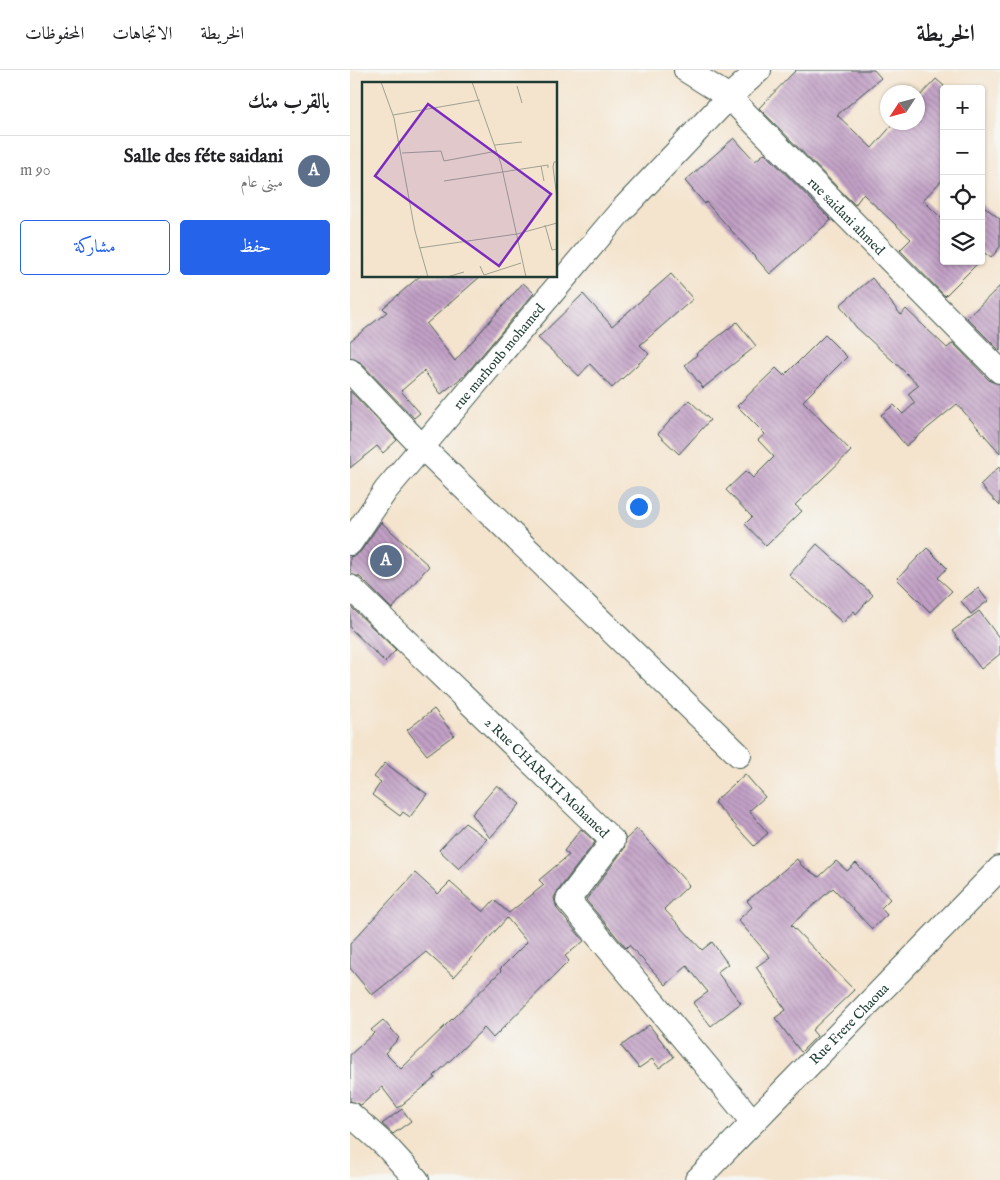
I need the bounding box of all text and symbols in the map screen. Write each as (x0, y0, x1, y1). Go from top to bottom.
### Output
text: الخريطة (917, 19, 975, 50)
text: المحفوظات (25, 23, 84, 46)
text: الاتجاهات (112, 23, 172, 46)
text: الخريطة (200, 23, 244, 46)
inset map (362, 82, 558, 278)
north arrow (880, 85, 925, 130)
map controls (940, 85, 985, 265)
button: + (940, 85, 985, 130)
text: بالقرب منك (248, 89, 330, 116)
button: − (940, 130, 985, 175)
text: Salle des féte saidani (124, 145, 283, 169)
text: 90 m (20, 161, 51, 181)
text: A (309, 161, 319, 181)
text: مبنى عام (241, 173, 283, 193)
street label: rue saidani ahmed (803, 174, 889, 260)
button: locate (940, 175, 985, 220)
button: مشاركة (20, 220, 170, 275)
button: حفظ (180, 220, 330, 275)
button: layers (940, 220, 985, 265)
street label: rue marhoub mohamed (450, 300, 549, 414)
your location (626, 494, 652, 520)
pin: A (370, 542, 402, 580)
street label: 2 Rue CHARATI Mohamed (480, 714, 613, 843)
street label: Rue Frere Chaoua (806, 979, 894, 1069)

